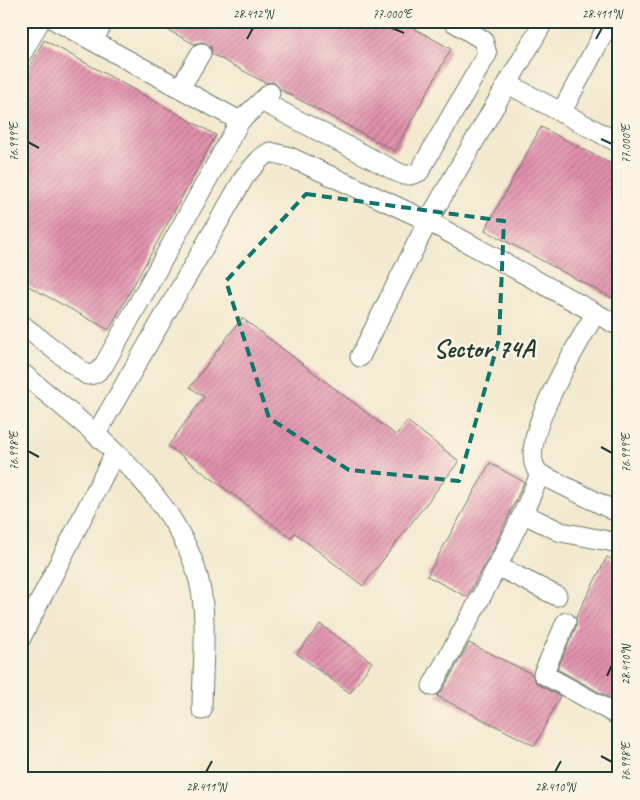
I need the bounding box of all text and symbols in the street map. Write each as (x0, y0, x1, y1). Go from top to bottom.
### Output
text: 28.412°N (233, 6, 275, 22)
text: 77.000°E (372, 6, 413, 22)
text: 28.411°N (582, 6, 624, 22)
text: 76.999°E (6, 121, 22, 162)
text: 77.000°E (618, 123, 634, 164)
district label: Sector 74A (434, 332, 536, 365)
text: 76.998°E (6, 430, 22, 471)
text: 76.999°E (618, 432, 634, 473)
text: 28.410°N (618, 643, 634, 685)
text: 76.998°E (618, 741, 634, 782)
text: 28.411°N (186, 779, 228, 795)
text: 28.410°N (535, 779, 577, 795)

